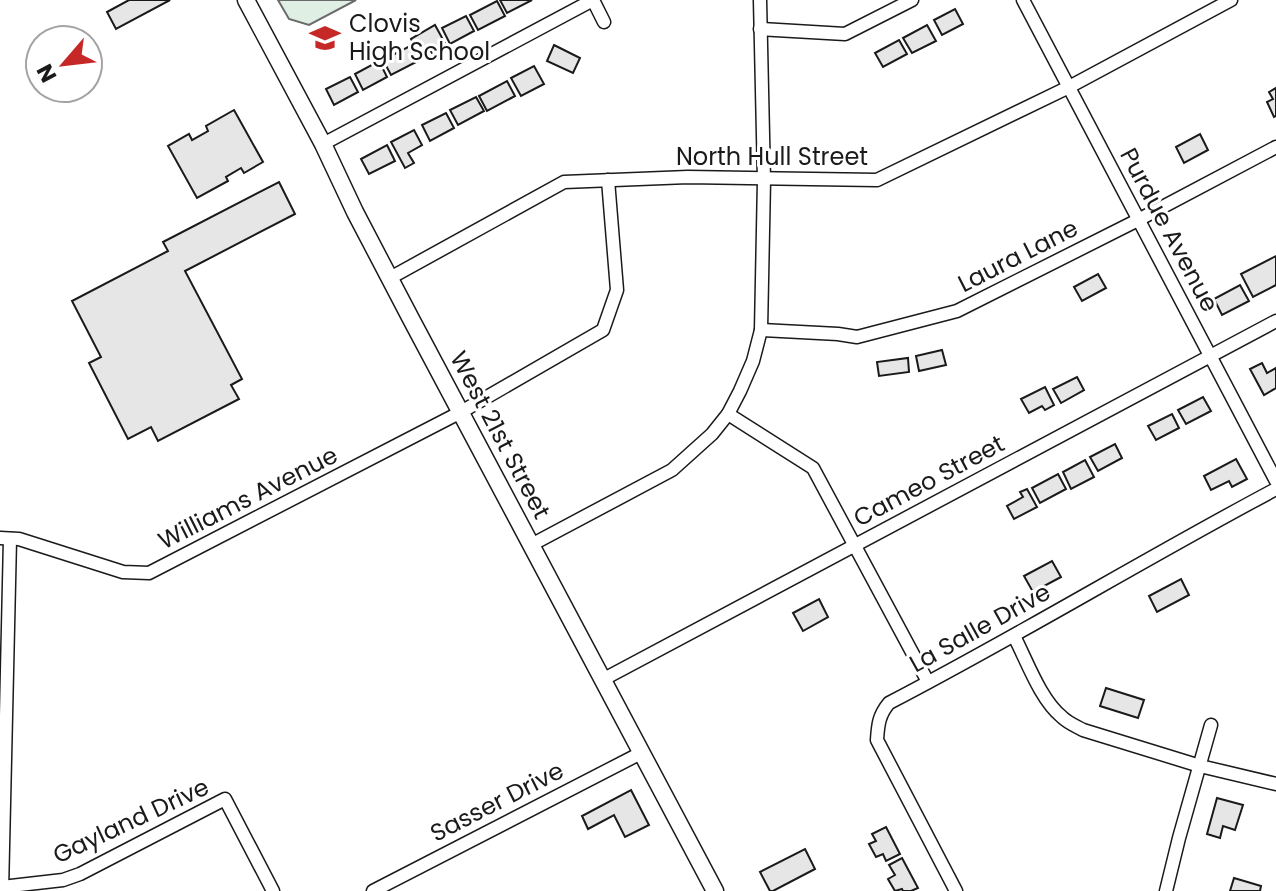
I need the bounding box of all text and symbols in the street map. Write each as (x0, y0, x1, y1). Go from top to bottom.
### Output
place label: Clovis High School (349, 7, 490, 68)
school or university icon: Clovis High School (308, 21, 342, 55)
north arrow (24, 24, 104, 104)
text: N (29, 59, 64, 88)
street label: North Hull Street (676, 140, 868, 173)
street label: Purdue Avenue (1112, 142, 1227, 318)
street label: Laura Lane (952, 211, 1083, 300)
street label: West 21st Street (442, 345, 559, 524)
street label: Cameo Street (848, 427, 1010, 534)
street label: Williams Avenue (152, 438, 343, 557)
street label: La Salle Drive (903, 575, 1056, 680)
street label: Sasser Drive (424, 754, 569, 849)
street label: Gayland Drive (47, 770, 214, 871)

